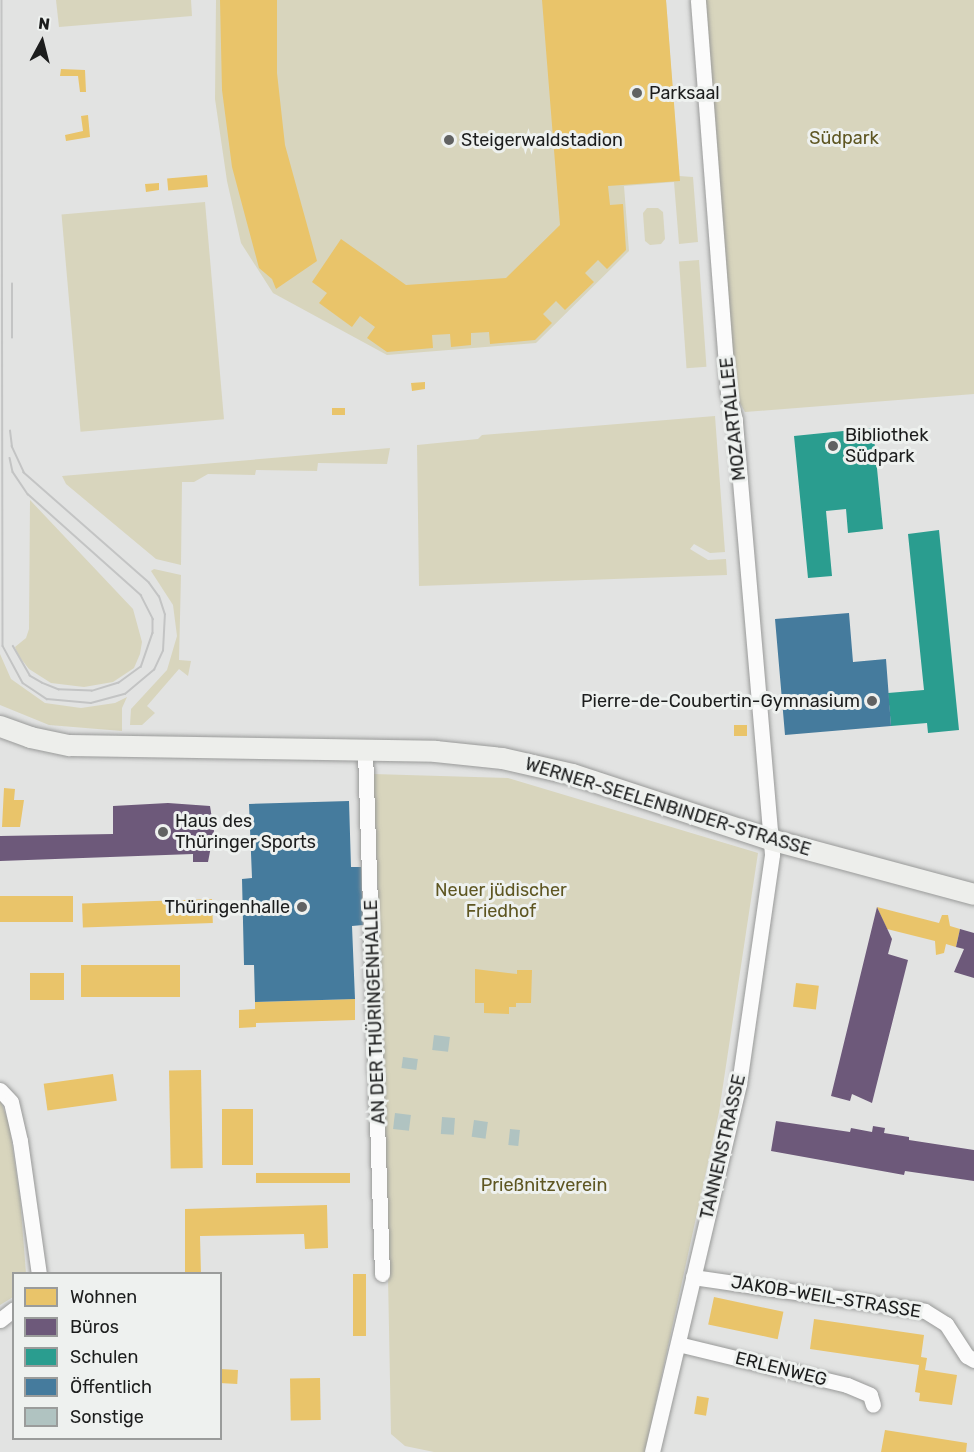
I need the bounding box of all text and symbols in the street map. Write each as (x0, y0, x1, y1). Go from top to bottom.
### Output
north arrow (12, 12, 72, 72)
text: N (37, 14, 51, 34)
place label: Parksaal (649, 82, 720, 104)
marker: Parksaal (630, 86, 644, 100)
park label: Südpark (809, 127, 879, 149)
place label: Steigerwaldstadion (461, 129, 623, 151)
marker: Steigerwaldstadion (442, 133, 456, 147)
street label: MOZARTALLEE (716, 356, 750, 482)
place label: Bibliothek Südpark (845, 425, 928, 468)
marker: Bibliothek Südpark (826, 439, 840, 453)
place label: Pierre-de-Coubertin-Gymnasium (581, 690, 860, 712)
marker: Pierre-de-Coubertin-Gymnasium (865, 694, 879, 708)
street label: WERNER-SEELENBINDER-STRASSE (522, 753, 814, 861)
place label: Haus des Thüringer Sports (175, 811, 316, 854)
marker: Haus des Thüringer Sports (156, 825, 170, 839)
park label: Neuer jüdischer Friedhof (435, 880, 567, 922)
place label: Thüringenhalle (165, 896, 290, 918)
street label: AN DER THÜRINGENHALLE (360, 899, 390, 1125)
marker: Thüringenhalle (295, 900, 309, 914)
street label: TANNENSTRASSE (696, 1072, 750, 1222)
park label: Prießnitzverein (481, 1174, 607, 1196)
street label: JAKOB-WEIL-STRASSE (729, 1271, 923, 1323)
legend (12, 1272, 222, 1440)
text: Wohnen (70, 1286, 137, 1308)
text: Büros (70, 1316, 119, 1338)
text: Schulen (70, 1346, 138, 1368)
street label: ERLENWEG (733, 1347, 829, 1391)
text: Öffentlich (70, 1376, 152, 1398)
text: Sonstige (70, 1406, 144, 1428)

